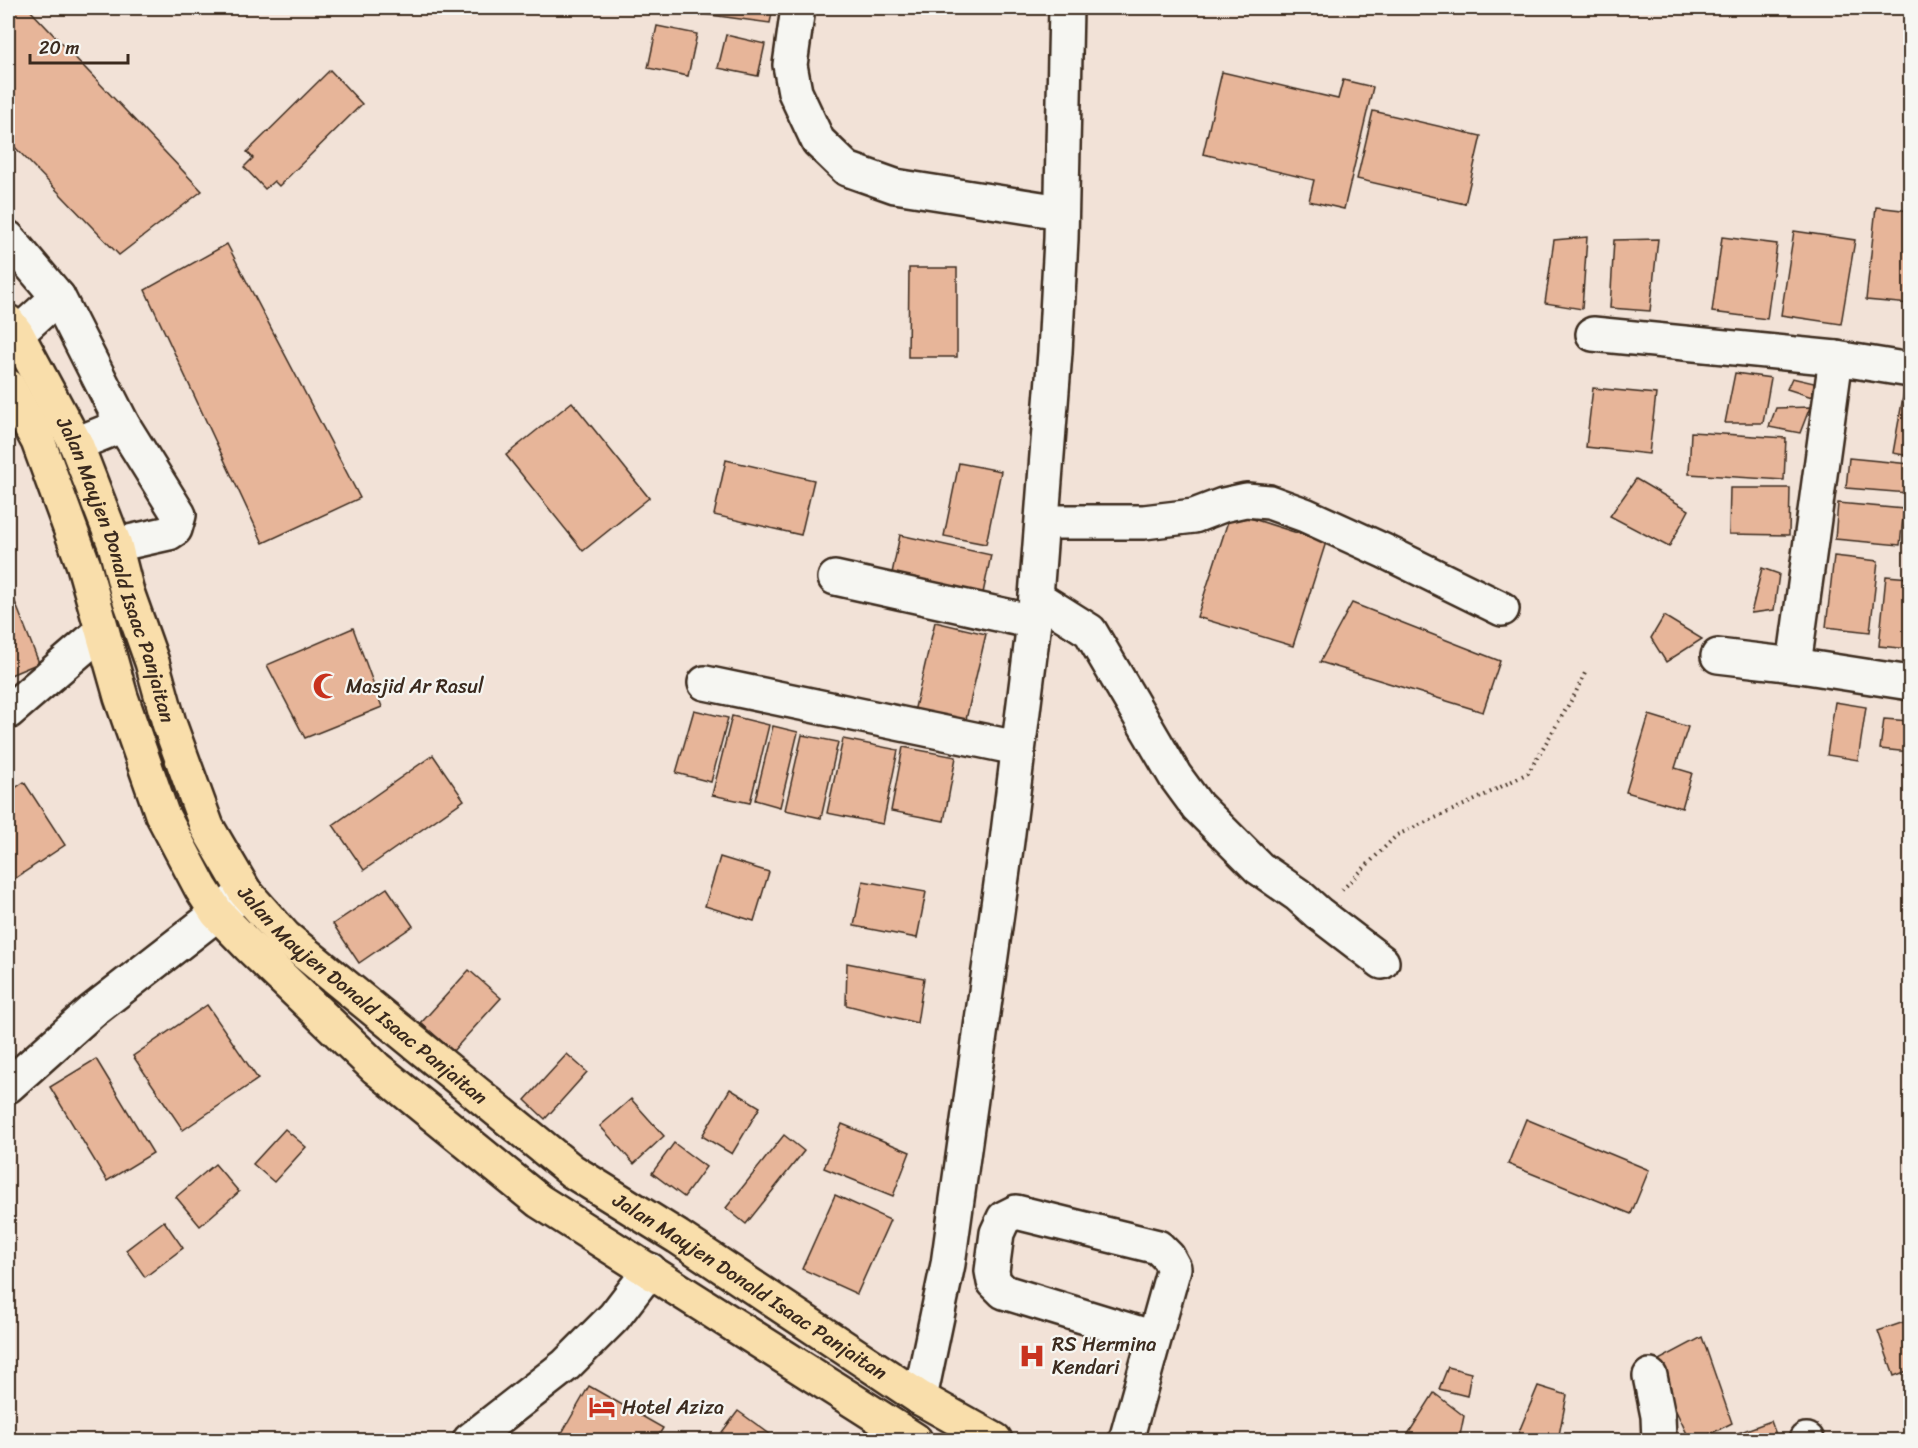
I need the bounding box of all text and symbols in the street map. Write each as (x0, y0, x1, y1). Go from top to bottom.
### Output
scale bar (30, 27, 128, 65)
text: 20 m (39, 32, 79, 64)
street label: Jalan Mayjen Donald Isaac Panjaitan (46, 409, 186, 727)
place label: Masjid Ar Rasul (346, 669, 484, 704)
mosque icon: Masjid Ar Rasul (311, 671, 341, 701)
street label: Jalan Mayjen Donald Isaac Panjaitan (228, 876, 496, 1114)
street label: Jalan Mayjen Donald Isaac Panjaitan (605, 1183, 895, 1389)
place label: RS Hermina Kendari (1052, 1327, 1156, 1385)
hospital icon: RS Hermina Kendari (1017, 1341, 1047, 1371)
place label: Hotel Aziza (622, 1390, 724, 1425)
hotel icon: Hotel Aziza (587, 1392, 617, 1422)

